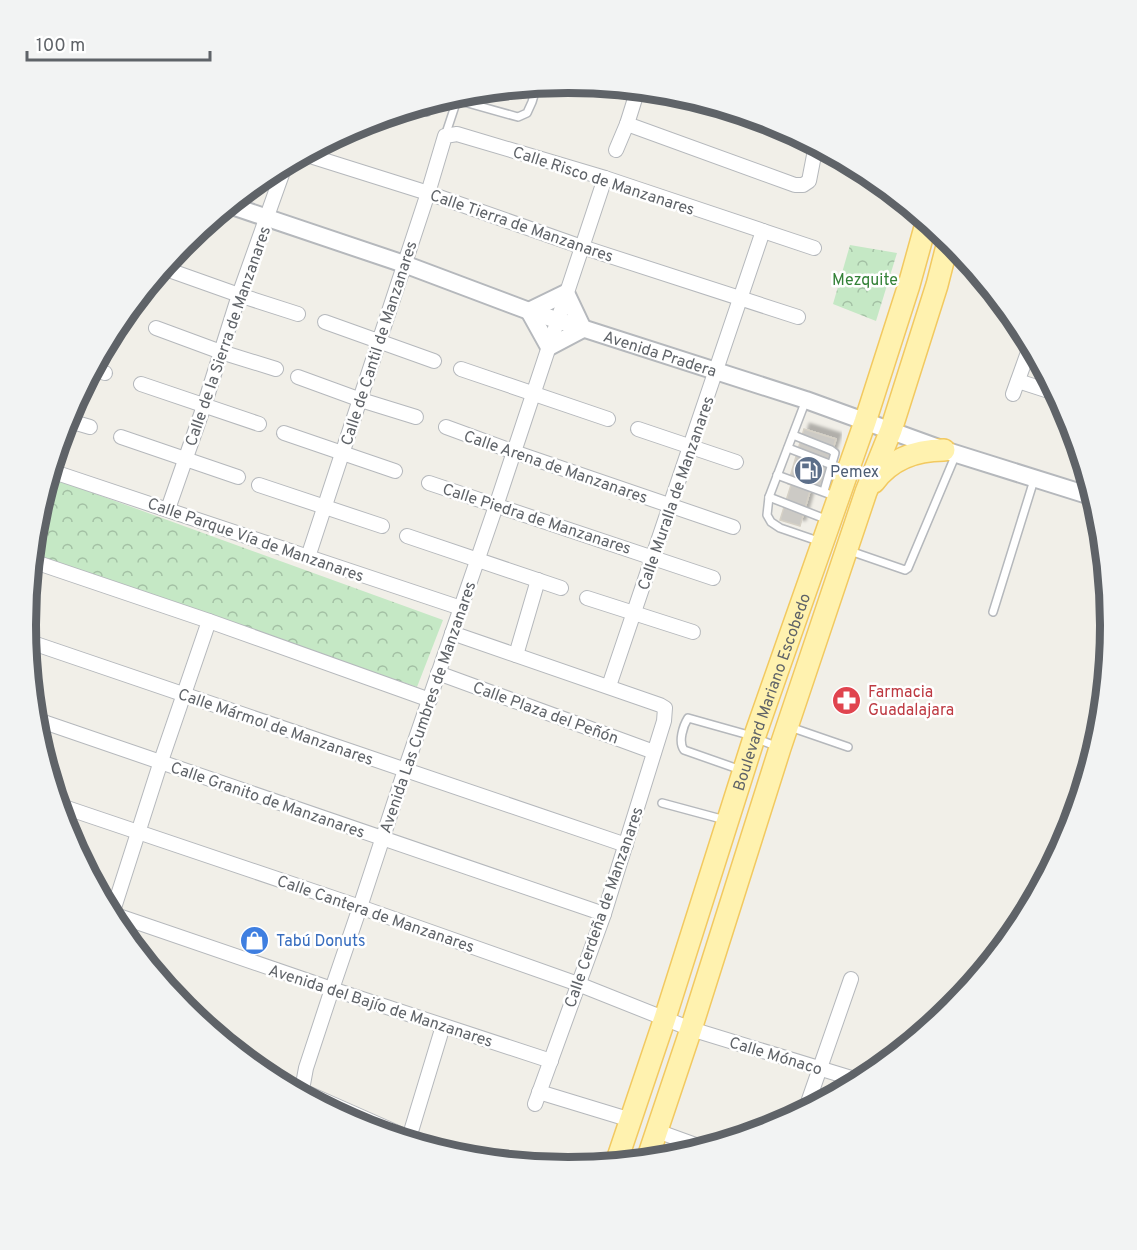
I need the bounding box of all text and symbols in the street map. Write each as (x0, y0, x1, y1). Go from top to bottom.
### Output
scale bar (27, 24, 210, 62)
text: 100 m (36, 35, 85, 58)
street label: Calle Risco de Manzanares (510, 143, 697, 221)
street label: Calle Tierra de Manzanares (427, 186, 616, 268)
street label: Calle de la Sierra de Manzanares (182, 224, 276, 449)
street label: Calle de Cantil de Manzanares (337, 239, 422, 448)
park label: Mezquite (832, 271, 898, 291)
street label: Avenida Pradera (600, 327, 719, 383)
street label: Calle Muralla de Manzanares (634, 394, 720, 593)
street label: Calle Arena de Manzanares (461, 427, 650, 509)
fuel station icon: Pemex (793, 455, 825, 487)
place label: Pemex (830, 463, 879, 483)
street label: Calle Piedra de Manzanares (440, 480, 633, 560)
street label: Calle Parque Vía de Manzanares (144, 494, 366, 587)
street label: Avenida Las Cumbres de Manzanares (376, 579, 481, 836)
street label: Boulevard Mariano Escobedo (730, 591, 816, 794)
street label: Calle Plaza del Peñón (470, 678, 621, 750)
place label: Farmacia Guadalajara (868, 683, 954, 721)
pharmacy icon: Farmacia Guadalajara (831, 684, 863, 716)
street label: Calle Mármol de Manzanares (175, 685, 376, 771)
street label: Calle Granito de Manzanares (168, 758, 367, 844)
street label: Calle Cerdeña de Manzanares (561, 805, 649, 1011)
street label: Calle Cantera de Manzanares (274, 872, 477, 958)
shop icon: Tabú Donuts (239, 924, 271, 956)
place label: Tabú Donuts (276, 932, 366, 952)
street label: Avenida del Bajío de Manzanares (266, 961, 495, 1053)
street label: Calle Mónaco (727, 1033, 824, 1081)

